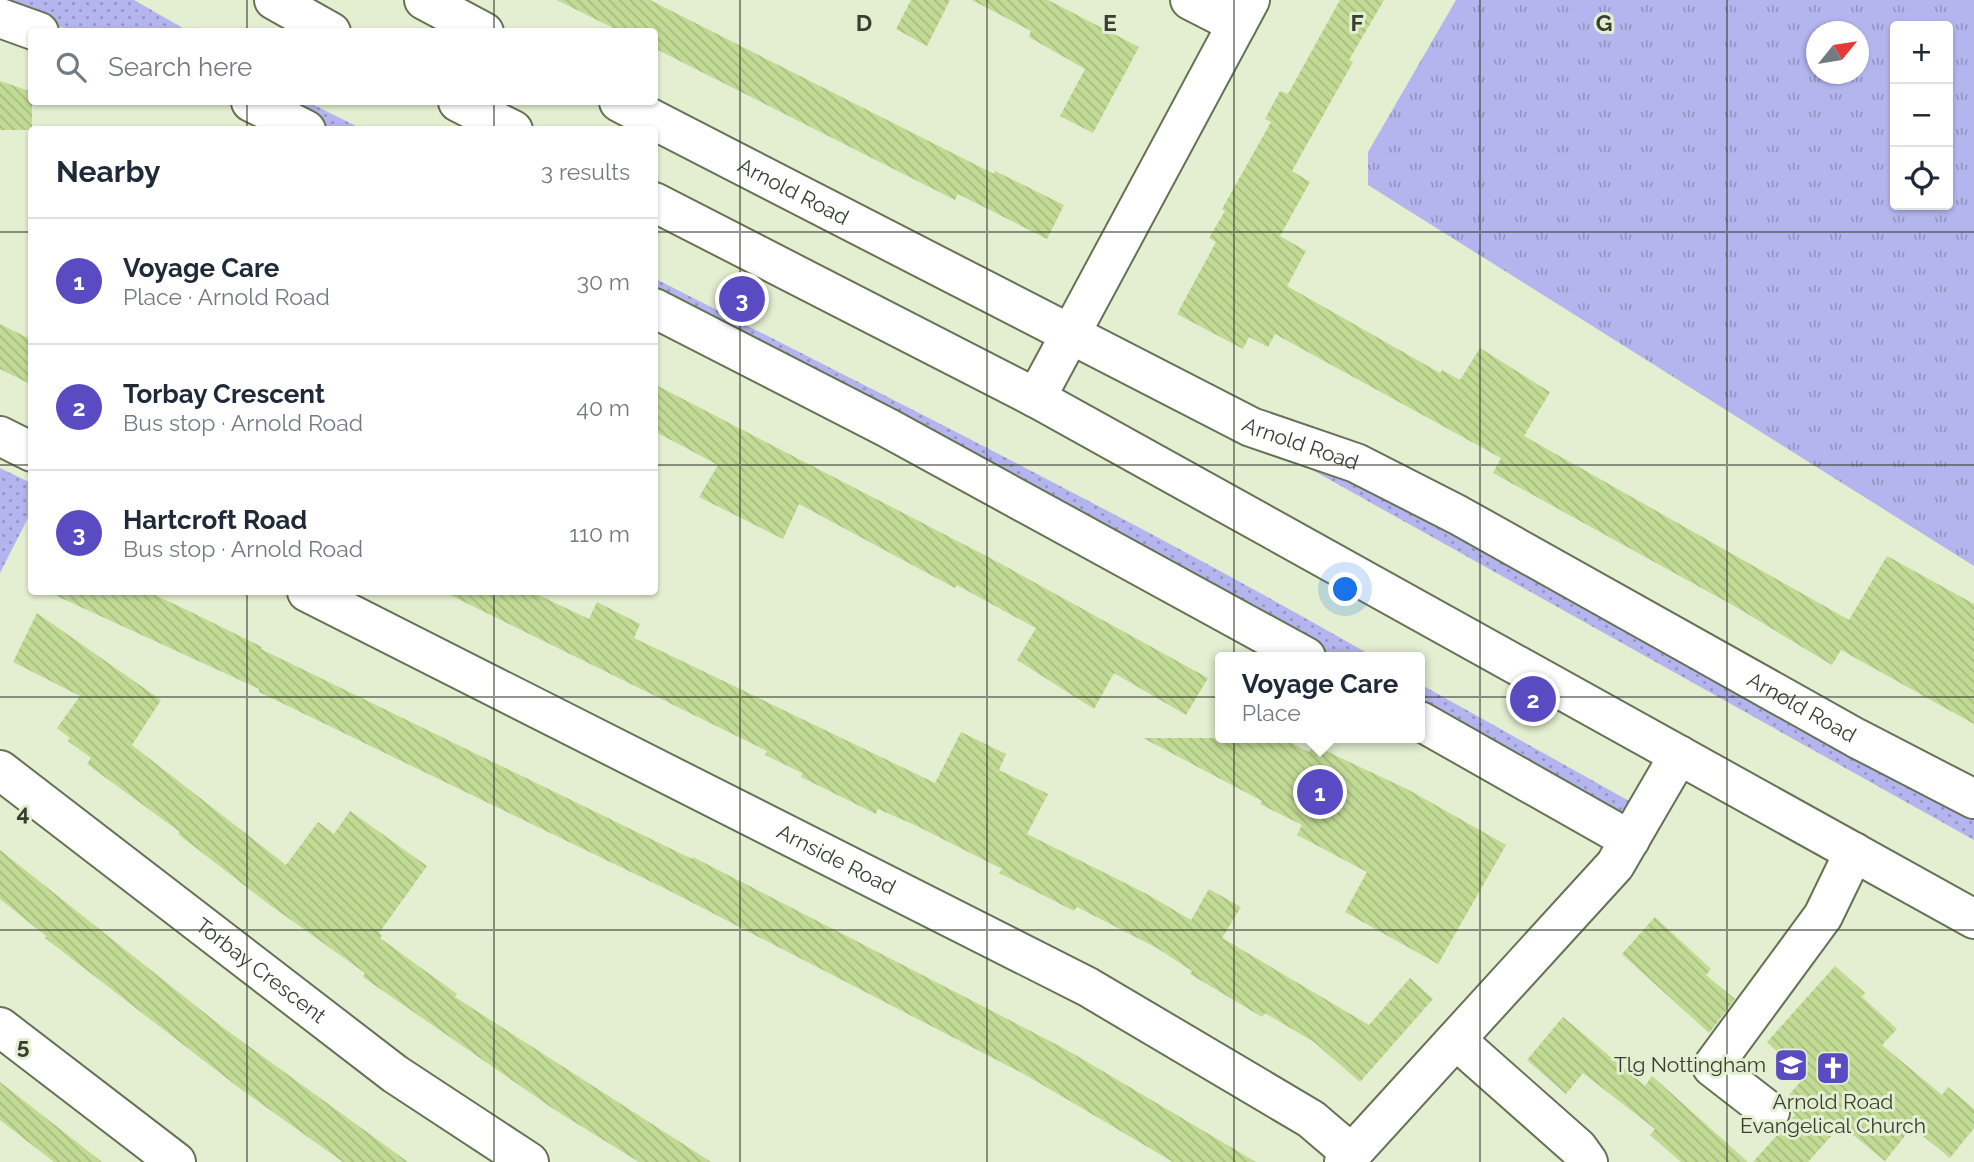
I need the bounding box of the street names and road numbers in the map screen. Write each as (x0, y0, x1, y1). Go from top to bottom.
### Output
street label: Arnold Road (734, 152, 853, 230)
street label: Arnold Road (1238, 412, 1362, 475)
street label: Arnold Road (1743, 667, 1861, 748)
street label: Arnside Road (773, 819, 900, 900)
street label: Torbay Crescent (191, 912, 331, 1028)

